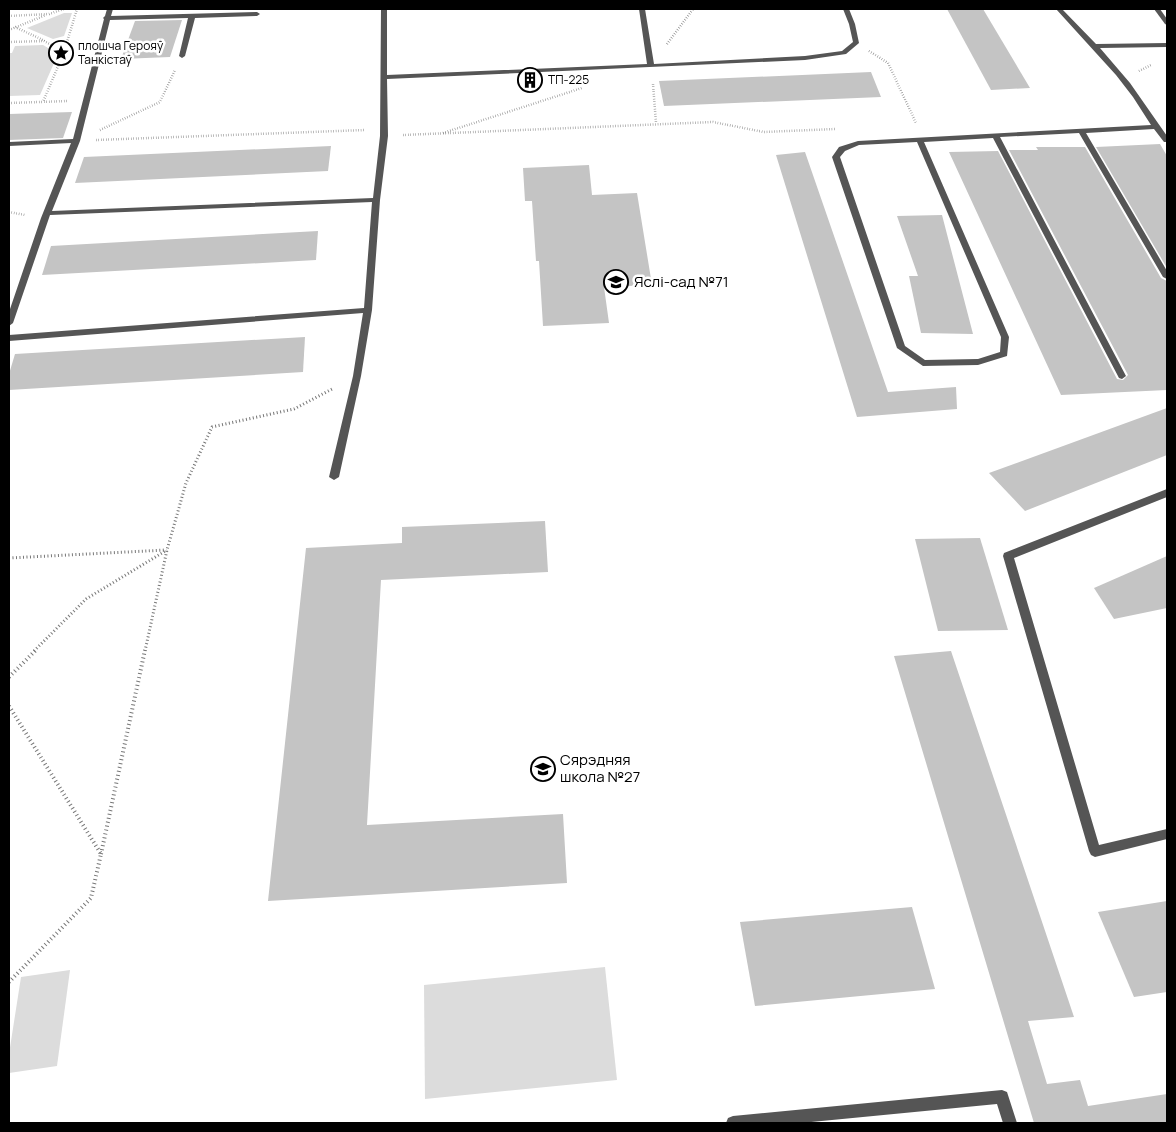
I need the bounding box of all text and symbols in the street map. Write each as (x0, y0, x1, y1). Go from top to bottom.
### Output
place label: плошча Герояў Танкістаў (78, 37, 164, 68)
place icon: плошча Герояў Танкістаў (48, 40, 74, 66)
building icon: ТП-225 (517, 67, 543, 93)
place label: ТП-225 (548, 71, 589, 88)
school or university icon: Яслі-сад №71 (603, 269, 629, 295)
place label: Яслі-сад №71 (634, 271, 729, 292)
place label: Сярэдняя школа №27 (560, 749, 640, 787)
school or university icon: Сярэдняя школа №27 (530, 756, 556, 782)

